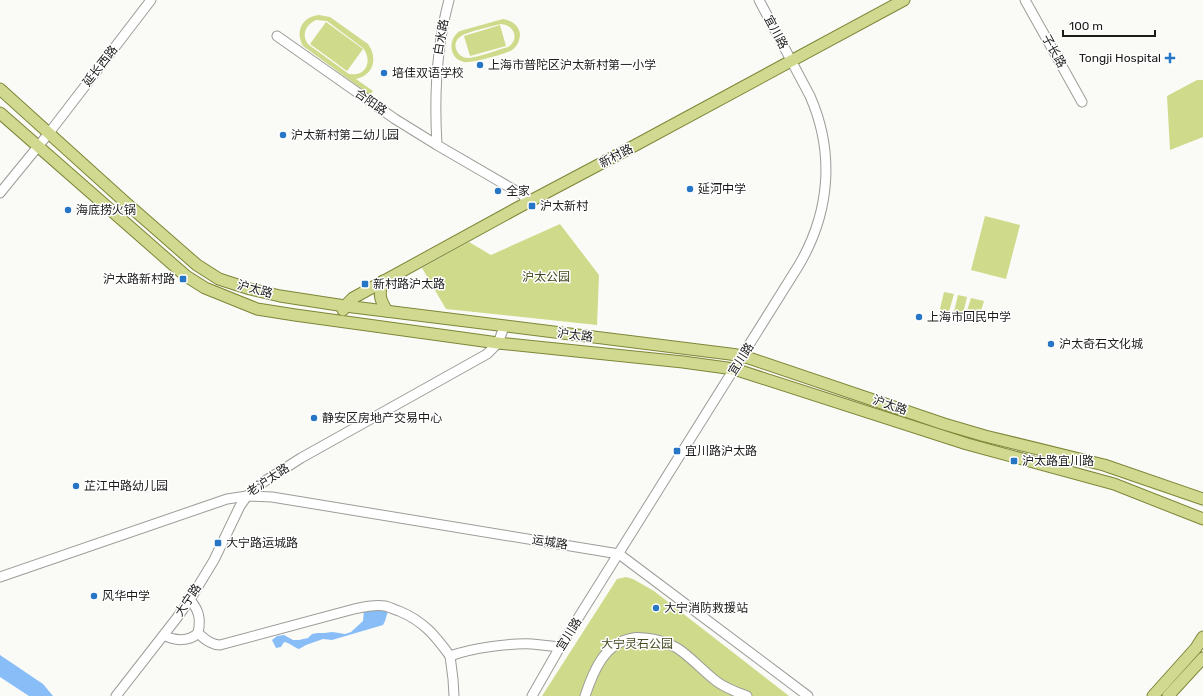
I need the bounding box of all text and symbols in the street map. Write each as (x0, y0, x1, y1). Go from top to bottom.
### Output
scale bar (1063, 12, 1155, 38)
street label: 宜川路 (761, 13, 791, 51)
street label: 白水路 (431, 18, 451, 56)
text: 100 m (1069, 19, 1103, 33)
street label: 子长路 (1039, 32, 1069, 70)
street label: 延长西路 (80, 43, 120, 89)
place label: Tongji Hospital (1079, 51, 1161, 65)
marker: Tongji Hospital (1164, 52, 1176, 64)
place label: 上海市普陀区沪太新村第一小学 (488, 58, 656, 72)
marker: 上海市普陀区沪太新村第一小学 (475, 60, 485, 70)
place label: 培佳双语学校 (392, 66, 464, 80)
marker: 培佳双语学校 (379, 68, 389, 78)
street label: 合阳路 (352, 86, 390, 118)
place label: 沪太新村第二幼儿园 (291, 128, 399, 142)
marker: 沪太新村第二幼儿园 (278, 130, 288, 140)
street label: 新村路 (597, 141, 635, 171)
place label: 延河中学 (698, 182, 746, 196)
place label: 全家 (506, 184, 530, 198)
marker: 延河中学 (685, 184, 695, 194)
marker: 全家 (493, 186, 503, 196)
place label: 沪太新村 (540, 199, 589, 213)
marker: 沪太新村 (527, 201, 537, 211)
place label: 海底捞火锅 (76, 203, 136, 217)
marker: 海底捞火锅 (63, 205, 73, 215)
park label: 沪太公园 (522, 270, 570, 284)
place label: 沪太路新村路 (103, 272, 175, 286)
marker: 沪太路新村路 (178, 274, 188, 284)
place label: 新村路沪太路 (373, 277, 445, 291)
street label: 沪太路 (236, 278, 274, 300)
marker: 新村路沪太路 (360, 279, 370, 289)
place label: 上海市回民中学 (927, 310, 1011, 324)
marker: 上海市回民中学 (914, 312, 924, 322)
street label: 沪太路 (556, 326, 594, 344)
place label: 沪太奇石文化城 (1059, 337, 1143, 351)
marker: 沪太奇石文化城 (1046, 339, 1056, 349)
street label: 宜川路 (725, 340, 757, 378)
street label: 沪太路 (871, 393, 909, 417)
place label: 静安区房地产交易中心 (322, 411, 442, 425)
marker: 静安区房地产交易中心 (309, 413, 319, 423)
place label: 宜川路沪太路 (685, 444, 757, 458)
marker: 宜川路沪太路 (672, 446, 682, 456)
place label: 沪太路宜川路 (1022, 454, 1094, 468)
marker: 沪太路宜川路 (1009, 456, 1019, 466)
street label: 老沪太路 (244, 461, 292, 499)
place label: 芷江中路幼儿园 (84, 479, 168, 493)
marker: 芷江中路幼儿园 (71, 481, 81, 491)
street label: 运城路 (531, 532, 569, 552)
place label: 大宁路运城路 (226, 536, 298, 550)
marker: 大宁路运城路 (213, 538, 223, 548)
street label: 大宁路 (172, 581, 204, 619)
place label: 风华中学 (102, 589, 150, 603)
marker: 风华中学 (89, 591, 99, 601)
place label: 大宁消防救援站 (664, 601, 748, 615)
marker: 大宁消防救援站 (651, 603, 661, 613)
street label: 宜川路 (554, 615, 584, 653)
park label: 大宁灵石公园 (601, 637, 673, 651)

